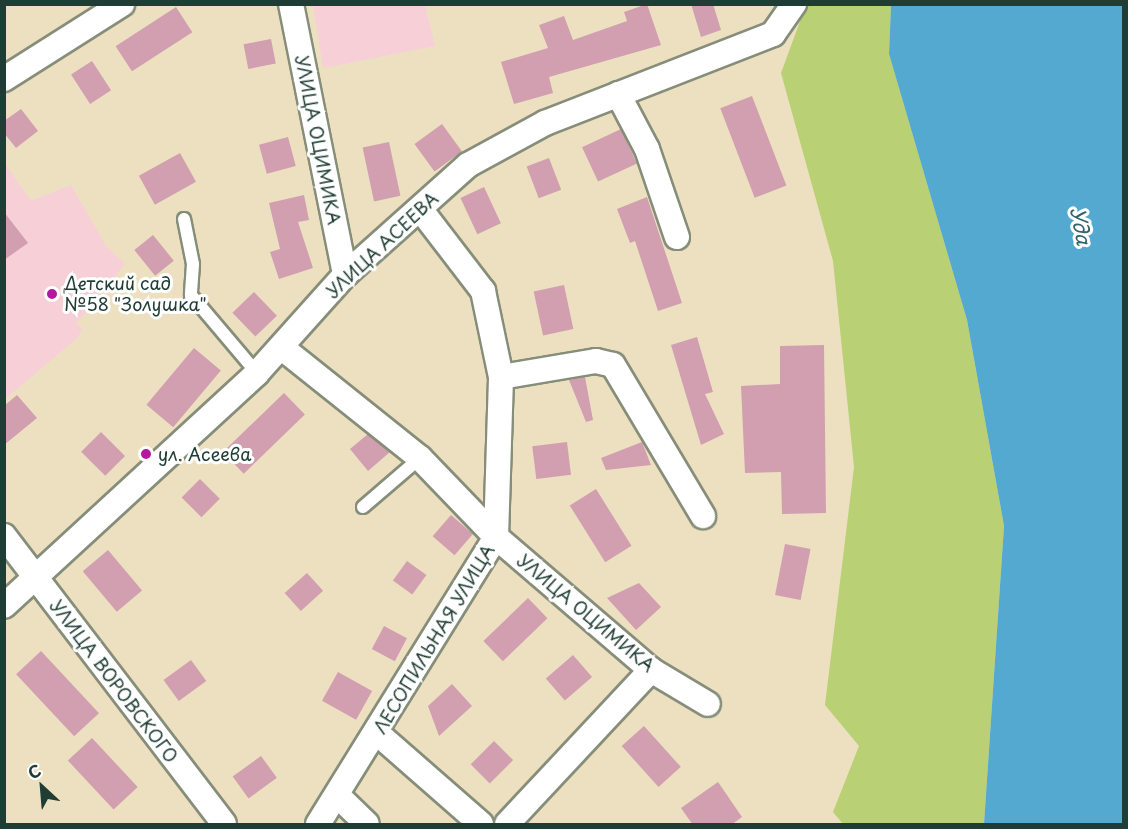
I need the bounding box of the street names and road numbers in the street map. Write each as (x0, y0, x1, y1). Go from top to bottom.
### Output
street label: УЛИЦА ОЦИМИКА (291, 53, 345, 227)
street label: УЛИЦА АСЕЕВА (321, 187, 443, 303)
street label: ЛЕСОПИЛЬНАЯ УЛИЦА (369, 541, 499, 737)
street label: УЛИЦА ОЦИМИКА (513, 549, 659, 677)
street label: УЛИЦА ВОРОВСКОГО (45, 595, 183, 767)

